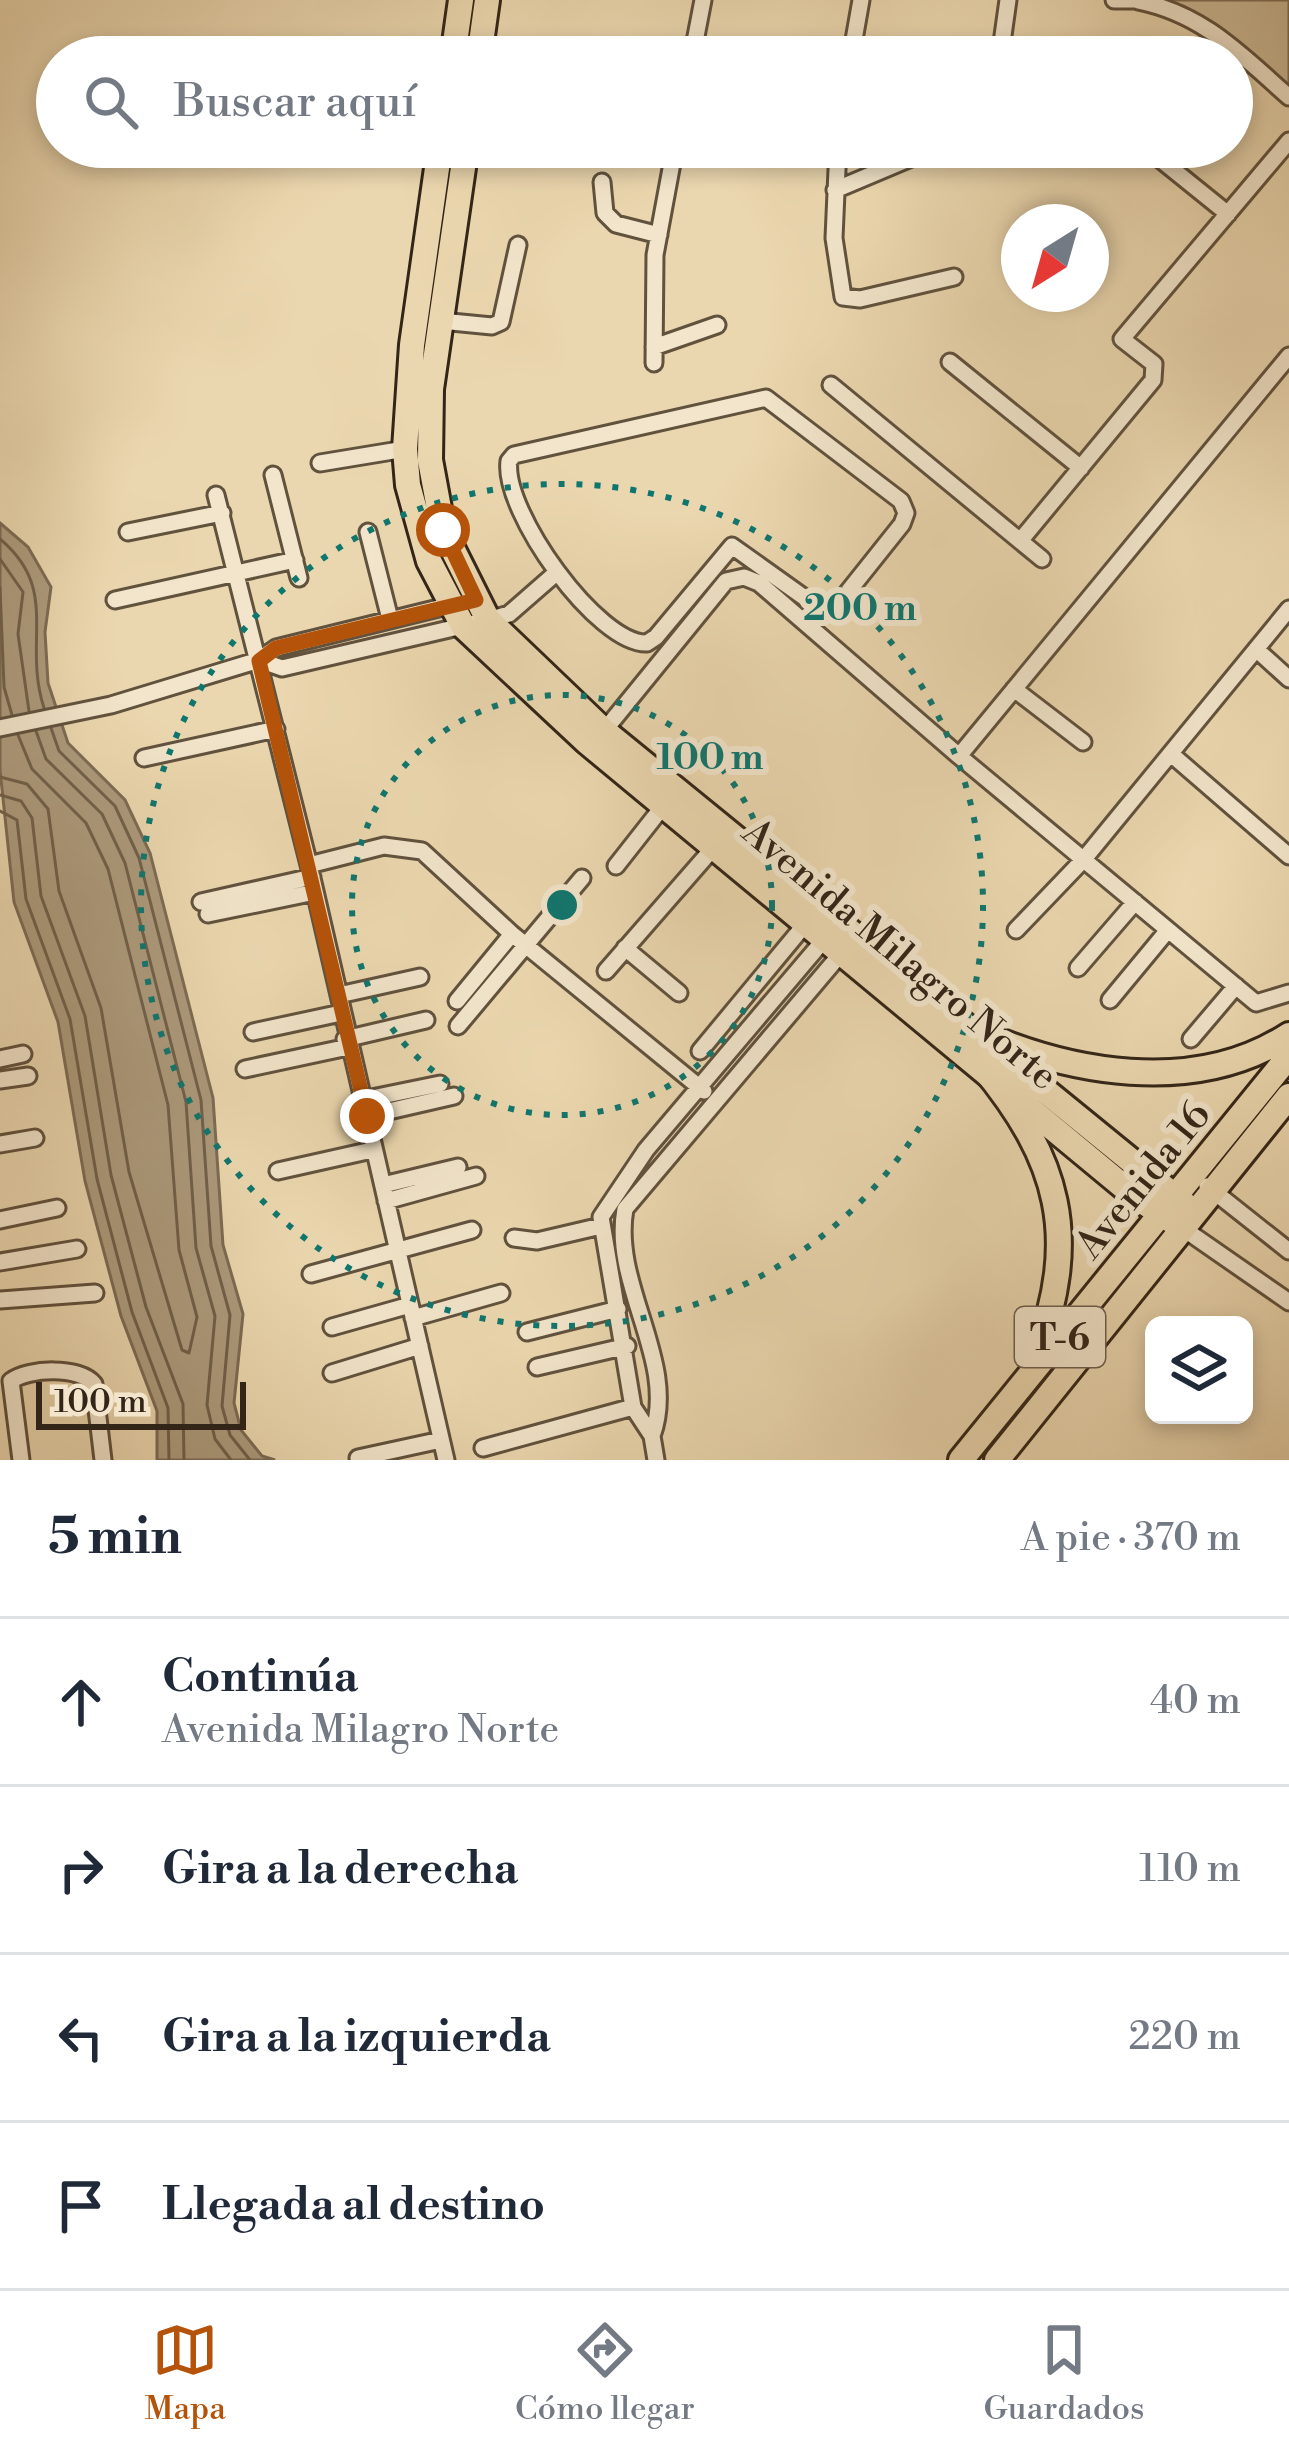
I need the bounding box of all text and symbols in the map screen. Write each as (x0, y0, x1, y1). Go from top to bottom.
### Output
search box (36, 36, 1253, 168)
icon: search (78, 69, 144, 135)
text: Buscar aquí (174, 74, 416, 131)
north arrow (1001, 204, 1109, 312)
route start (416, 503, 470, 557)
text: 200 m (803, 587, 917, 632)
text: 100 m (657, 736, 764, 781)
street label: Avenida Milagro Norte (731, 808, 1067, 1101)
centre of rings (541, 884, 583, 926)
route end (340, 1089, 394, 1143)
street label: Avenida 16 (1065, 1092, 1222, 1270)
road number: T-6 (1015, 1307, 1105, 1367)
map controls (1145, 1316, 1253, 1424)
button: layers (1145, 1316, 1253, 1424)
scale bar (36, 1376, 246, 1429)
text: 100 m (54, 1382, 147, 1423)
text: 5 min (48, 1506, 182, 1570)
text: A pie · 370 m (1021, 1514, 1241, 1563)
text: Continúa (162, 1649, 358, 1706)
icon: ahead (48, 1669, 114, 1735)
text: 40 m (1150, 1677, 1241, 1726)
text: Avenida Milagro Norte (162, 1706, 559, 1755)
icon: right (48, 1837, 114, 1903)
text: Gira a la derecha (162, 1841, 518, 1898)
text: 110 m (1139, 1845, 1241, 1894)
icon: left (48, 2005, 114, 2071)
text: Gira a la izquierda (162, 2009, 551, 2066)
text: 220 m (1128, 2013, 1241, 2062)
icon: arrive (48, 2173, 114, 2239)
text: Llegada al destino (162, 2177, 545, 2234)
tab: Mapa (144, 2317, 226, 2430)
tab: Cómo llegar (515, 2317, 695, 2430)
tab: Guardados (984, 2317, 1145, 2430)

